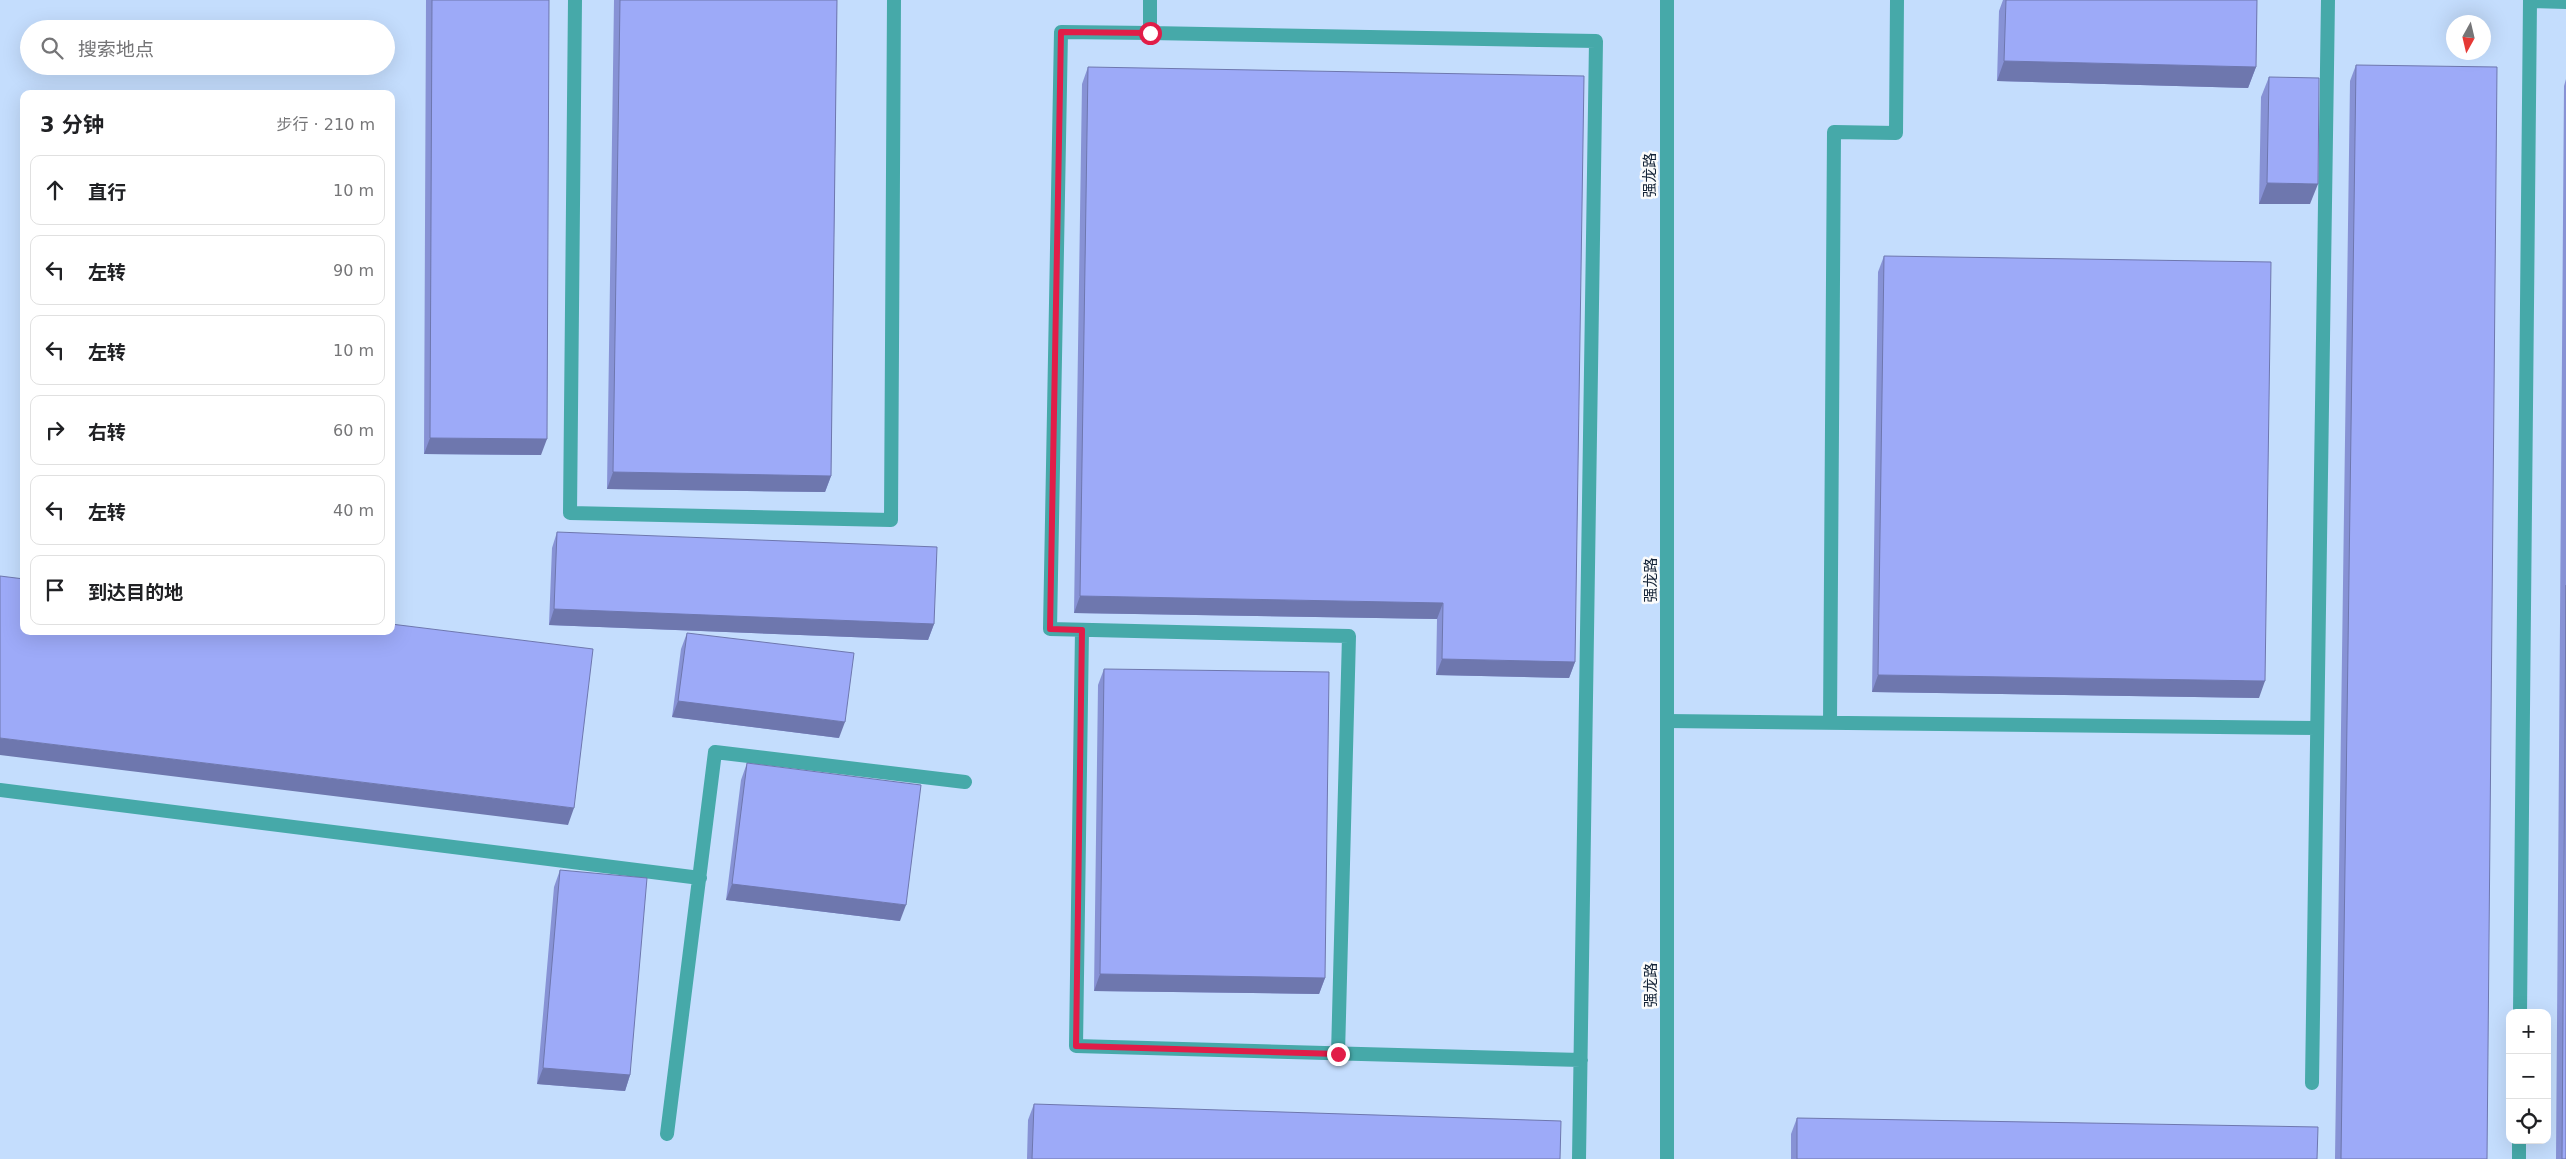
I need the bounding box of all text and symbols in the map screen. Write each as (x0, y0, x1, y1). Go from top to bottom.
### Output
north arrow (2446, 15, 2491, 60)
search box (20, 20, 395, 75)
route start (1139, 22, 1162, 45)
icon: search (38, 34, 66, 62)
text: 搜索地点 (78, 38, 154, 60)
text: 3 分钟 (40, 113, 104, 137)
text: 步行 · 210 m (277, 115, 375, 134)
street label: 强龙路 (1641, 152, 1659, 198)
icon: ahead (41, 176, 69, 204)
text: 直行 (88, 181, 126, 203)
text: 10 m (333, 181, 374, 200)
icon: left (41, 256, 69, 284)
text: 左转 (88, 261, 126, 283)
text: 90 m (333, 261, 374, 280)
icon: left (41, 336, 69, 364)
text: 左转 (88, 341, 126, 363)
text: 10 m (333, 341, 374, 360)
icon: right (41, 416, 69, 444)
text: 右转 (88, 421, 126, 443)
text: 60 m (333, 421, 374, 440)
icon: left (41, 496, 69, 524)
text: 左转 (88, 501, 126, 523)
text: 40 m (333, 501, 374, 520)
street label: 强龙路 (1642, 557, 1660, 603)
icon: arrive (41, 576, 69, 604)
text: 到达目的地 (88, 581, 183, 603)
street label: 强龙路 (1642, 962, 1660, 1008)
map controls (2506, 1009, 2551, 1144)
button: + (2506, 1009, 2551, 1054)
route end (1327, 1043, 1350, 1066)
button: − (2506, 1054, 2551, 1099)
button: locate (2506, 1099, 2551, 1144)

